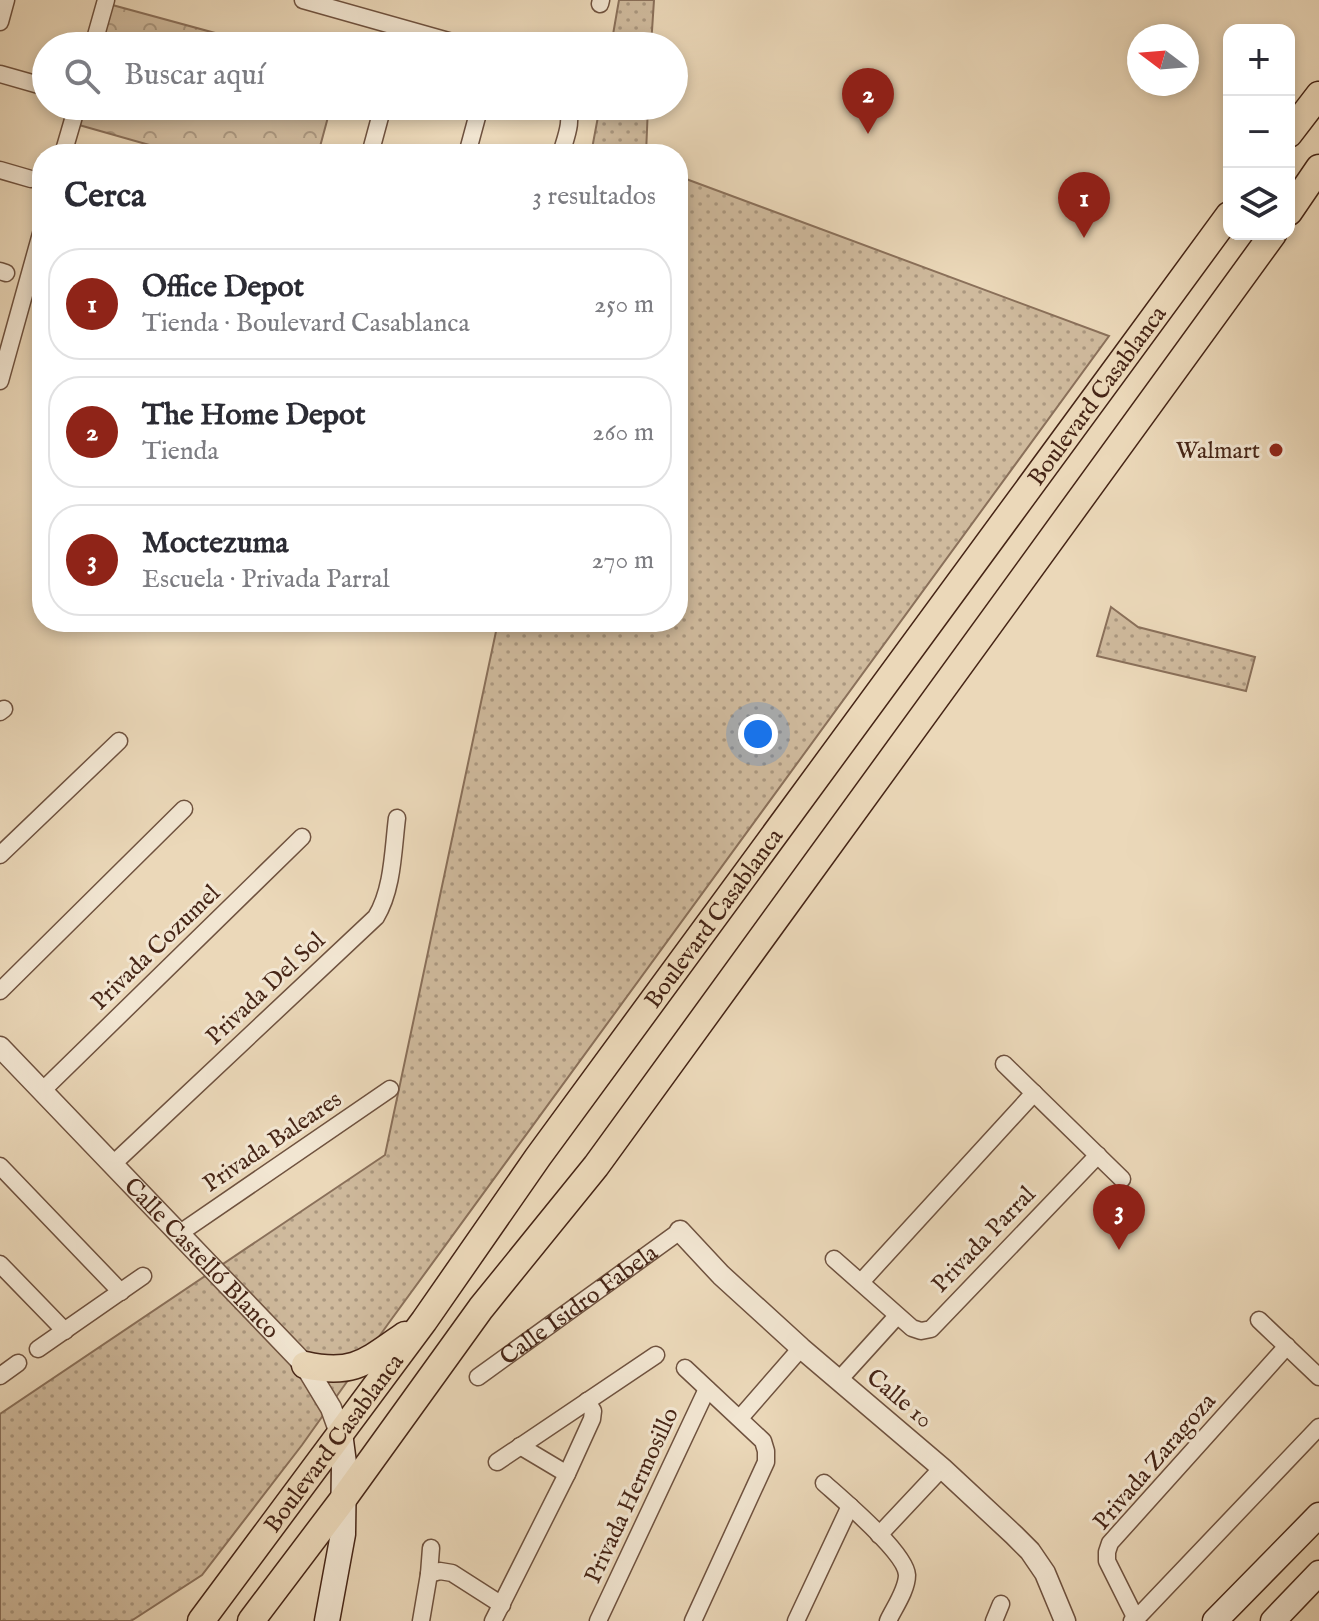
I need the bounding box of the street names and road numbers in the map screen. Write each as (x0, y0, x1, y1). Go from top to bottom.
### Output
street label: Boulevard Casablanca (1021, 300, 1175, 493)
street label: Boulevard Casablanca (638, 822, 791, 1015)
street label: Privada Cozumel (85, 878, 228, 1018)
street label: Privada Del Sol (200, 926, 333, 1052)
street label: Privada Baleares (198, 1084, 348, 1200)
street label: Calle Castelló Blanco (116, 1171, 286, 1346)
street label: Privada Parral (925, 1180, 1043, 1300)
street label: Calle Isidro Fabela (494, 1238, 665, 1373)
street label: Boulevard Casablanca (258, 1347, 412, 1540)
street label: Calle 10 (859, 1362, 939, 1436)
street label: Privada Zaragoza (1087, 1386, 1224, 1537)
street label: Privada Hermosillo (578, 1403, 687, 1589)

